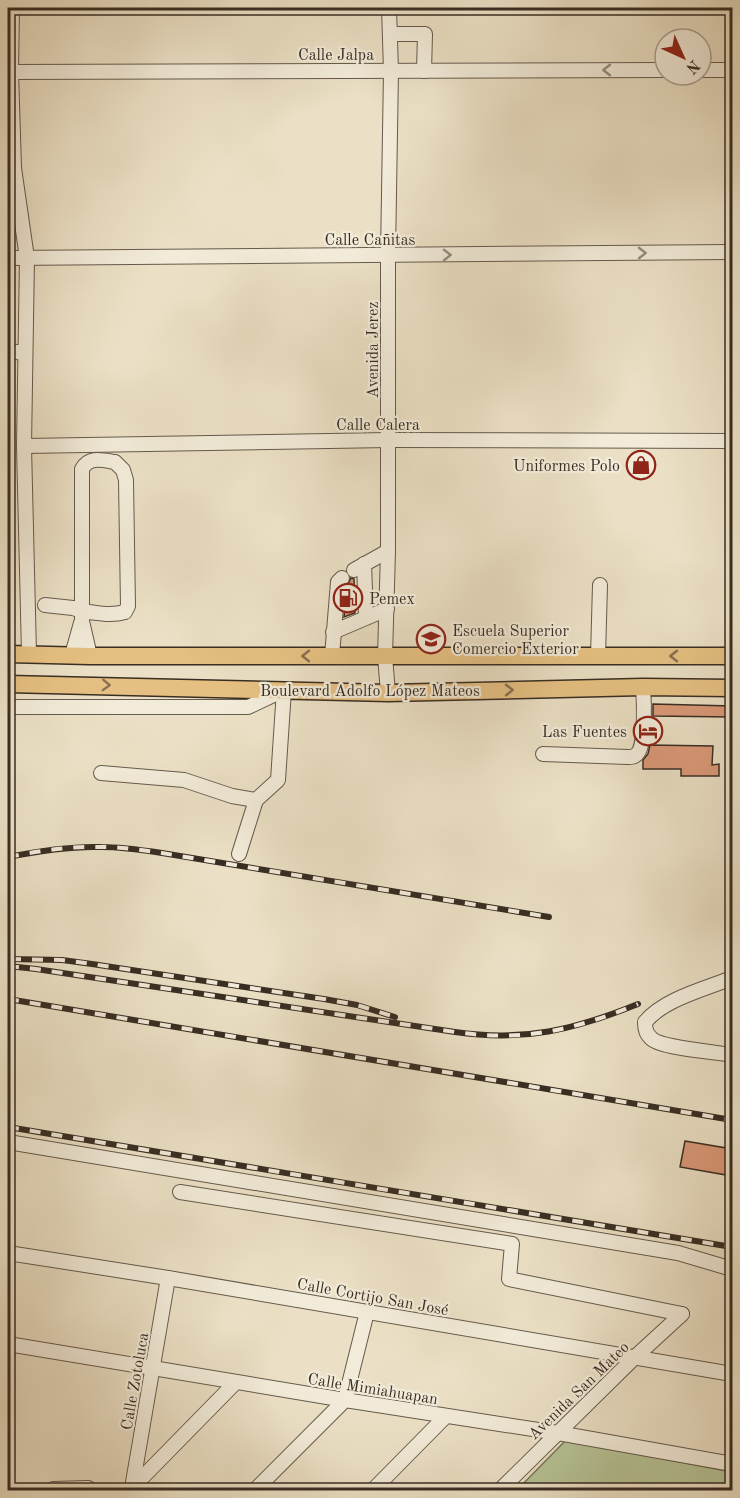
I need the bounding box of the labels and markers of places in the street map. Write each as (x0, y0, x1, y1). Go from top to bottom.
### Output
shop icon: Uniformes Polo (625, 449, 657, 481)
place label: Uniformes Polo (513, 459, 620, 475)
fuel station icon: Pemex (332, 582, 364, 614)
place label: Pemex (369, 592, 415, 608)
school or university icon: Escuela Superior Comercio Exterior (415, 623, 447, 655)
place label: Escuela Superior Comercio Exterior (452, 624, 579, 658)
hotel icon: Las Fuentes (632, 715, 664, 747)
place label: Las Fuentes (542, 725, 627, 741)

